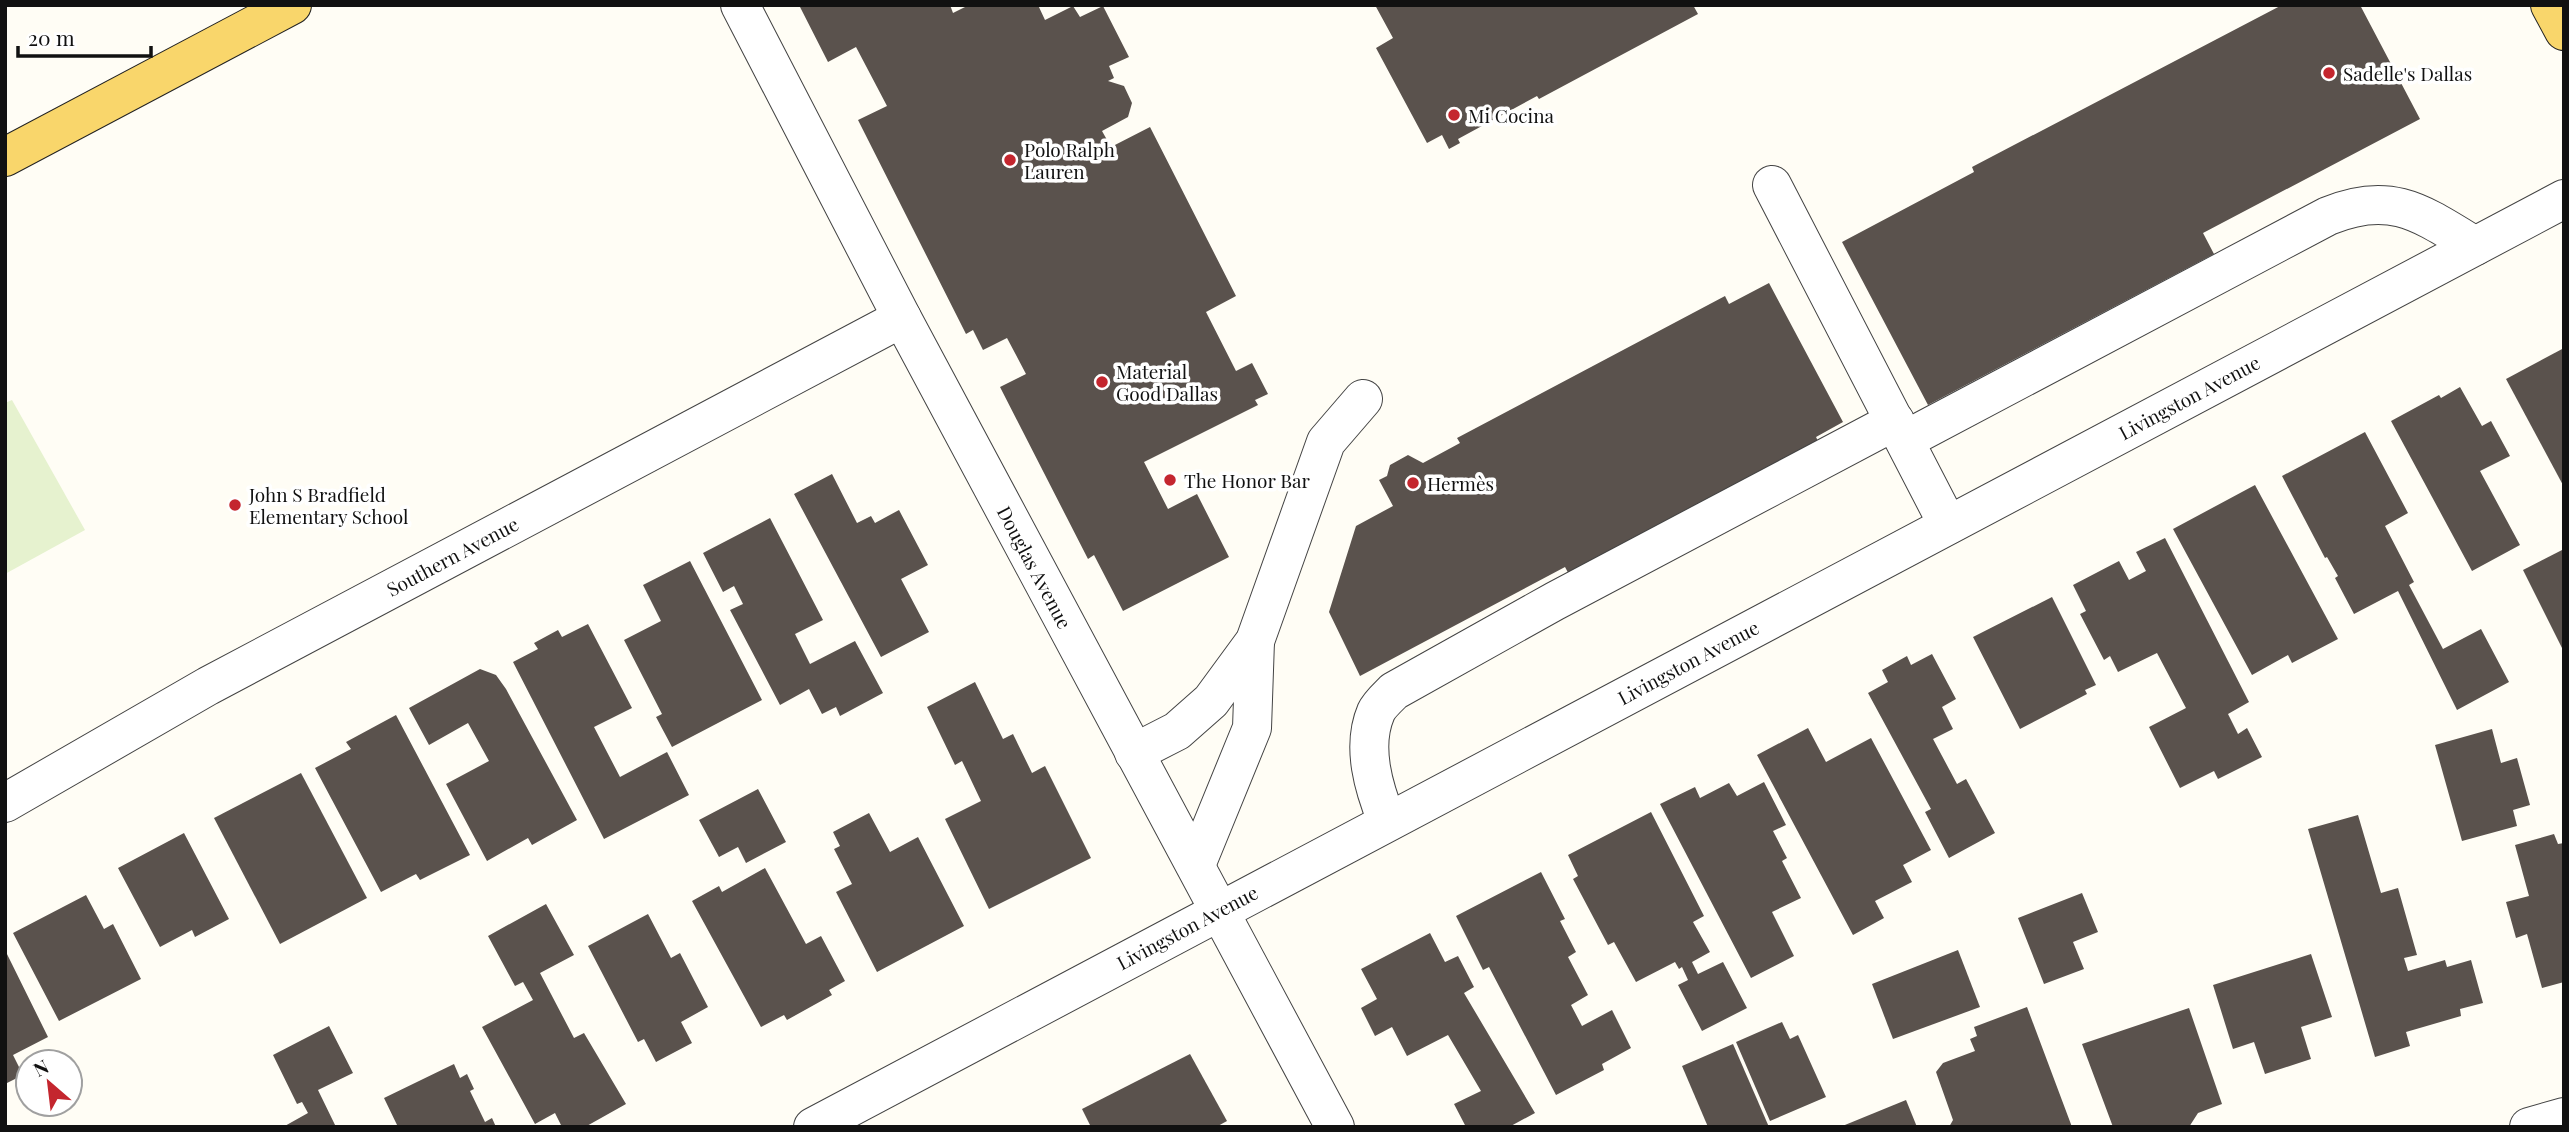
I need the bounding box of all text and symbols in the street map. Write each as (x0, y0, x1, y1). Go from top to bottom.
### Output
scale bar (18, 14, 150, 58)
text: 20 m (28, 23, 75, 51)
place label: Sadelle's Dallas (2343, 60, 2472, 86)
marker: Sadelle's Dallas (2321, 65, 2337, 81)
place label: Mi Cocina (1468, 102, 1554, 128)
marker: Mi Cocina (1446, 107, 1462, 123)
place label: Polo Ralph Lauren (1024, 136, 1115, 184)
marker: Polo Ralph Lauren (1002, 152, 1018, 168)
street label: Livingston Avenue (2114, 349, 2264, 445)
place label: Material Good Dallas (1116, 358, 1218, 406)
marker: Material Good Dallas (1094, 374, 1110, 390)
place label: The Honor Bar (1184, 467, 1310, 493)
place label: Hermès (1427, 470, 1494, 496)
marker: The Honor Bar (1162, 472, 1178, 488)
marker: Hermès (1405, 475, 1421, 491)
place label: John S Bradfield Elementary School (248, 481, 409, 529)
marker: John S Bradfield Elementary School (227, 497, 243, 513)
street label: Douglas Avenue (992, 501, 1078, 633)
street label: Southern Avenue (382, 510, 522, 602)
street label: Livingston Avenue (1613, 614, 1763, 710)
street label: Livingston Avenue (1112, 879, 1262, 975)
north arrow (14, 1048, 84, 1118)
text: N (28, 1052, 53, 1082)

